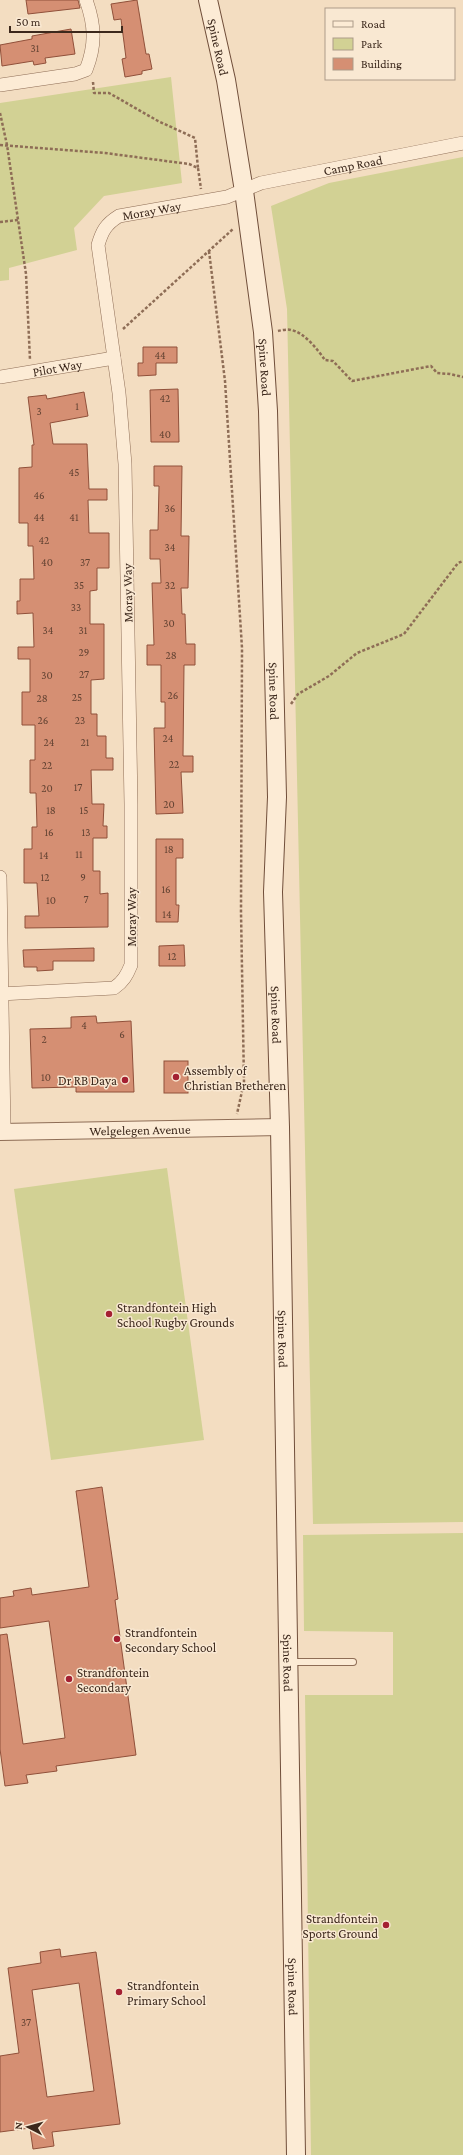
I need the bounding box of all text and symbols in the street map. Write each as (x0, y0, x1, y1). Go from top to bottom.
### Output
scale bar (10, 8, 122, 34)
legend (325, 8, 455, 80)
text: 50 m (16, 15, 41, 29)
street label: Spine Road (204, 17, 232, 77)
text: Road (361, 17, 386, 31)
text: Park (361, 37, 383, 51)
house number: 31 (31, 42, 40, 54)
text: Building (361, 57, 402, 71)
street label: Camp Road (322, 152, 384, 178)
street label: Moray Way (121, 198, 183, 223)
street label: Spine Road (255, 338, 274, 397)
house number: 44 (154, 349, 166, 361)
street label: Pilot Way (31, 356, 84, 379)
house number: 42 (160, 392, 170, 404)
house number: 1 (75, 400, 79, 412)
house number: 3 (36, 405, 42, 417)
house number: 40 (159, 428, 171, 440)
house number: 45 (69, 466, 79, 478)
house number: 46 (33, 489, 45, 501)
house number: 36 (165, 502, 175, 514)
house number: 44 (33, 511, 45, 523)
house number: 41 (69, 511, 79, 523)
house number: 42 (39, 534, 49, 546)
house number: 34 (165, 541, 176, 553)
house number: 40 (41, 556, 53, 568)
house number: 37 (80, 556, 90, 568)
street label: Moray Way (119, 562, 136, 623)
house number: 35 (74, 579, 84, 591)
house number: 32 (165, 579, 175, 591)
house number: 33 (71, 601, 81, 613)
house number: 30 (163, 617, 175, 629)
house number: 34 (43, 624, 54, 636)
house number: 31 (79, 624, 88, 636)
house number: 29 (79, 646, 89, 658)
house number: 28 (165, 649, 177, 661)
street label: Spine Road (266, 662, 282, 720)
house number: 27 (79, 668, 89, 680)
house number: 30 (41, 669, 53, 681)
house number: 26 (168, 689, 178, 701)
house number: 25 (72, 691, 82, 703)
house number: 28 (36, 692, 48, 704)
house number: 26 (38, 714, 48, 726)
house number: 23 (75, 714, 85, 726)
house number: 24 (163, 732, 174, 744)
house number: 24 (44, 736, 55, 748)
house number: 21 (81, 736, 90, 748)
house number: 22 (169, 758, 179, 770)
house number: 22 (42, 759, 52, 771)
house number: 17 (74, 781, 82, 793)
house number: 20 (41, 782, 53, 794)
house number: 20 (163, 798, 175, 810)
house number: 18 (46, 804, 56, 816)
house number: 15 (80, 804, 88, 816)
house number: 16 (44, 826, 54, 838)
house number: 13 (82, 826, 90, 838)
house number: 18 (164, 843, 174, 855)
house number: 11 (75, 848, 83, 860)
house number: 14 (39, 849, 49, 861)
house number: 12 (41, 871, 49, 883)
house number: 9 (80, 871, 86, 883)
house number: 16 (161, 883, 171, 895)
street label: Moray Way (124, 886, 139, 947)
house number: 7 (83, 893, 89, 905)
house number: 10 (46, 894, 56, 906)
house number: 14 (162, 908, 172, 920)
house number: 12 (168, 950, 176, 962)
street label: Spine Road (268, 986, 285, 1044)
house number: 4 (81, 1019, 87, 1031)
house number: 6 (119, 1028, 125, 1040)
house number: 2 (41, 1033, 47, 1045)
place label: Assembly of Christian Bretheren (184, 1063, 286, 1093)
house number: 10 (41, 1071, 51, 1083)
marker: Assembly of Christian Bretheren (171, 1072, 181, 1082)
place label: Dr RB Daya (58, 1073, 117, 1088)
marker: Dr RB Daya (120, 1075, 130, 1085)
street label: Welgelegen Avenue (89, 1122, 191, 1138)
place label: Strandfontein High School Rugby Grounds (117, 1300, 234, 1330)
marker: Strandfontein High School Rugby Grounds (104, 1309, 114, 1319)
street label: Spine Road (275, 1310, 291, 1368)
place label: Strandfontein Secondary School (125, 1625, 217, 1655)
marker: Strandfontein Secondary School (112, 1634, 122, 1644)
street label: Spine Road (280, 1634, 296, 1692)
place label: Strandfontein Secondary (77, 1665, 149, 1695)
marker: Strandfontein Secondary (64, 1674, 74, 1684)
place label: Strandfontein Sports Ground (303, 1911, 378, 1941)
marker: Strandfontein Sports Ground (381, 1920, 391, 1930)
street label: Spine Road (285, 1958, 301, 2016)
place label: Strandfontein Primary School (127, 1978, 206, 2008)
marker: Strandfontein Primary School (114, 1987, 124, 1997)
house number: 37 (21, 2016, 31, 2028)
north arrow (8, 2107, 48, 2147)
text: N (12, 2121, 24, 2130)

